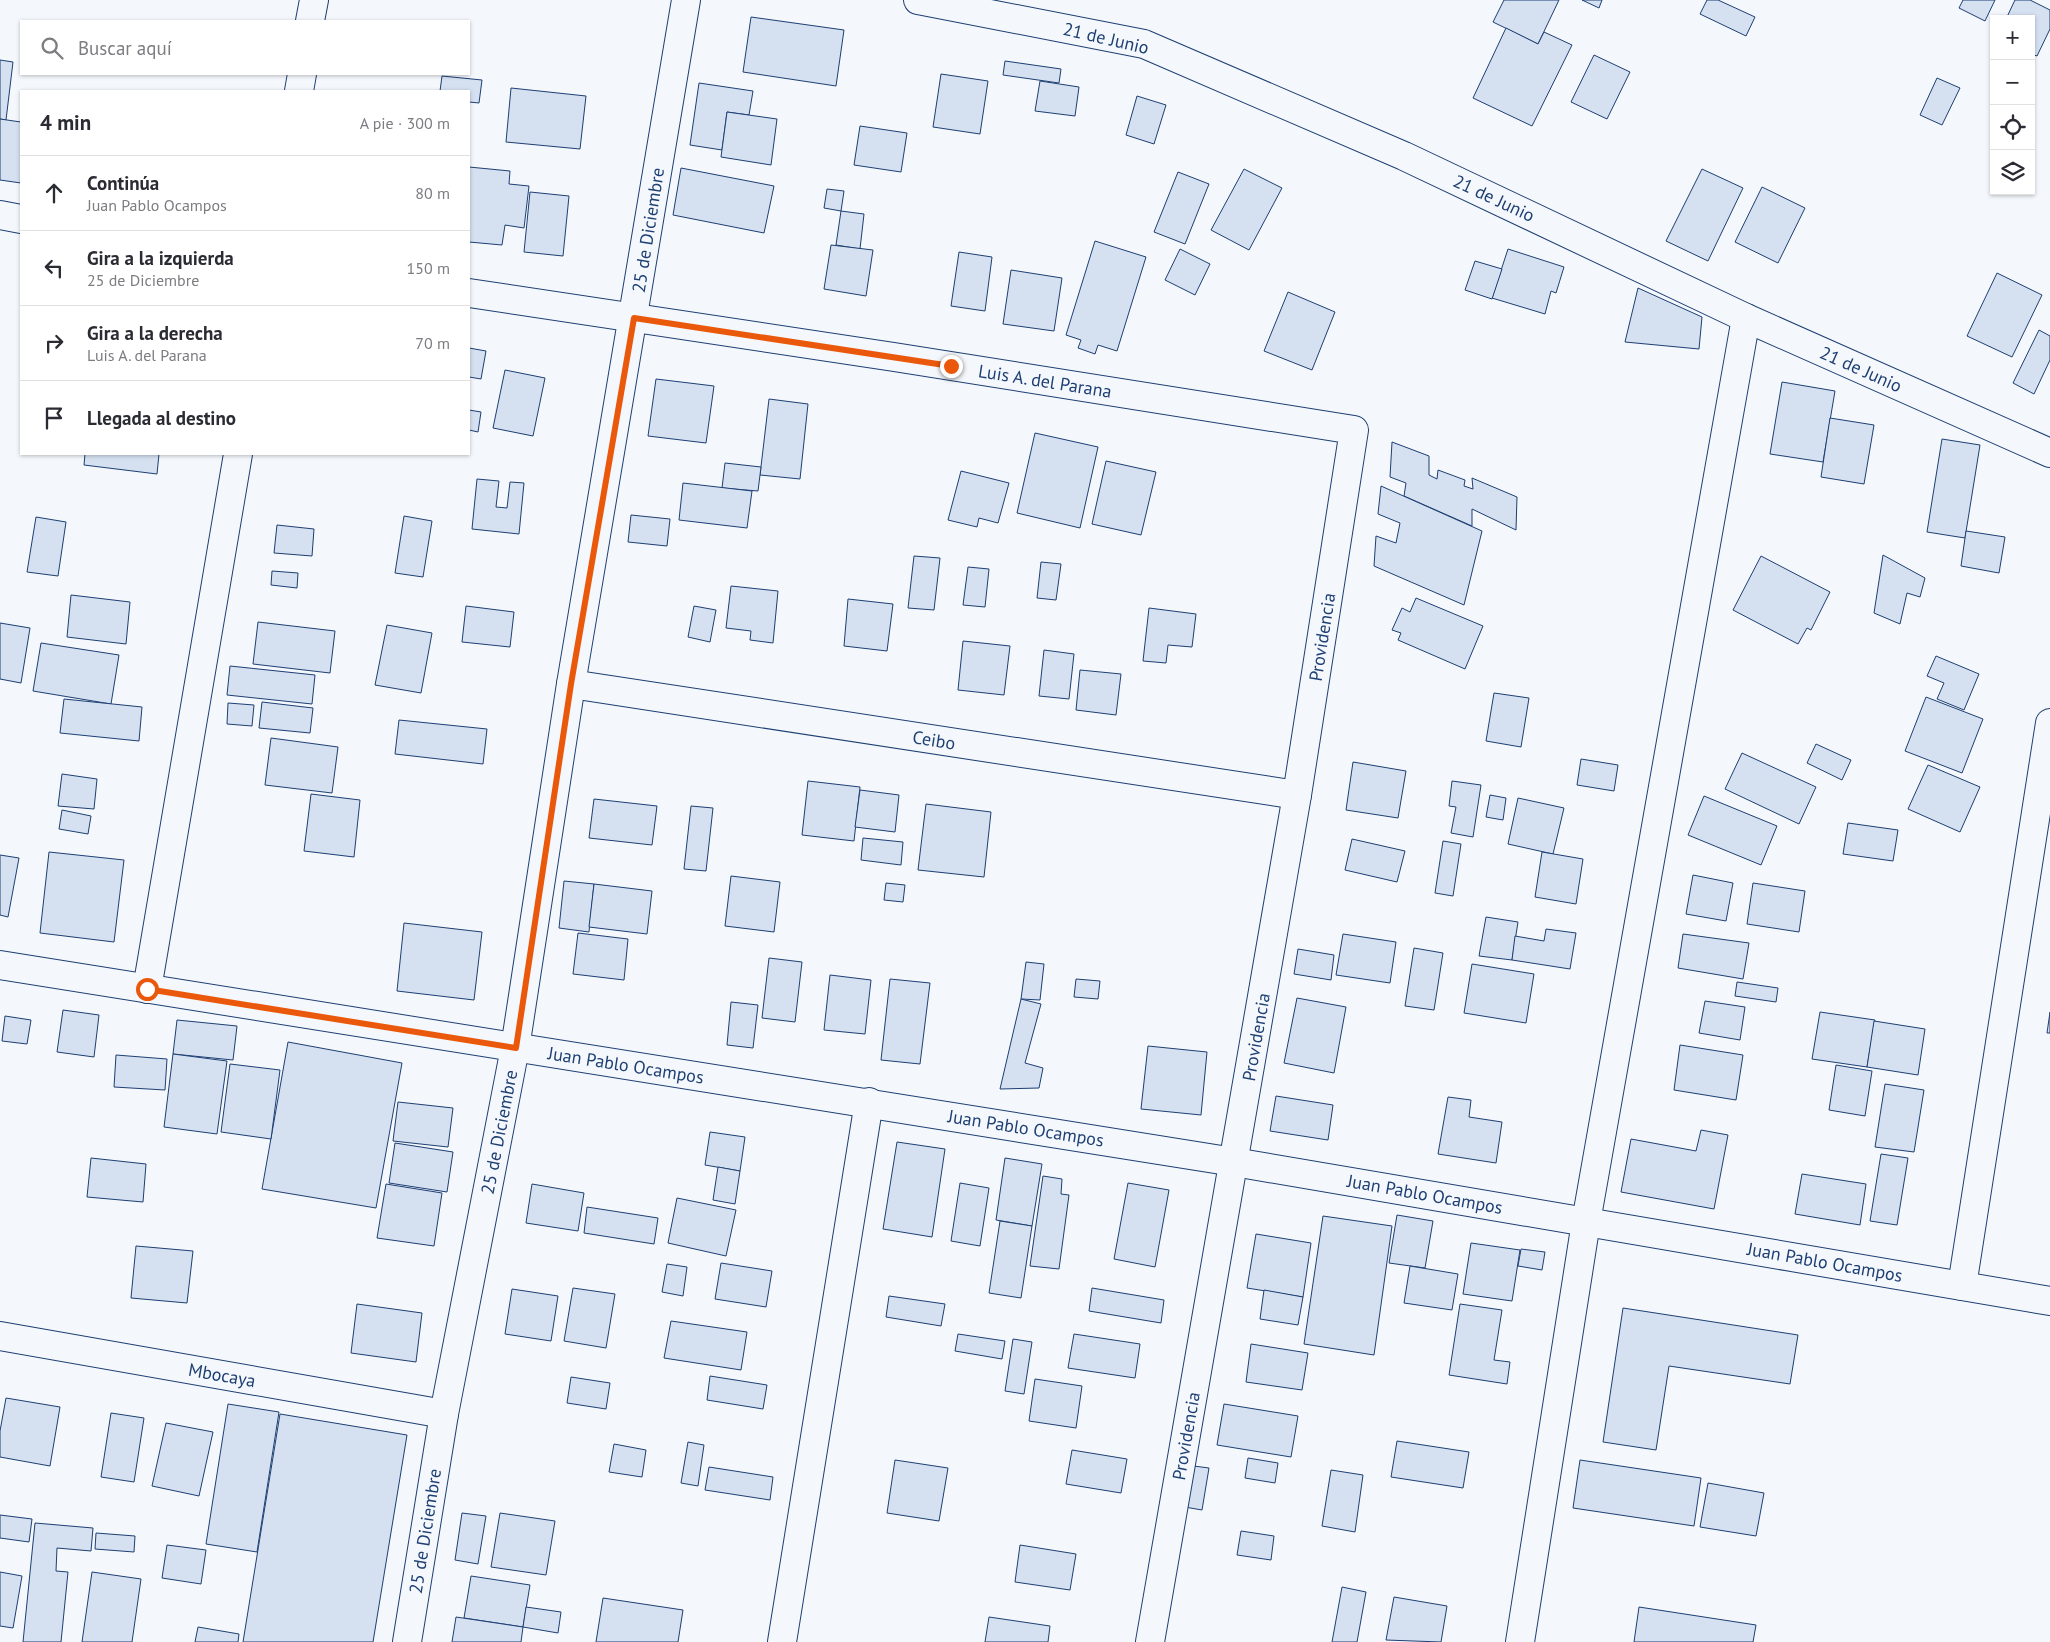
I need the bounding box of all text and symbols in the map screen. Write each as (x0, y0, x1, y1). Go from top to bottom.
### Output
map controls (1990, 15, 2035, 195)
button: + (1990, 15, 2035, 60)
street label: 21 de Junio (1061, 17, 1151, 59)
search box (20, 20, 470, 75)
icon: search (38, 34, 66, 62)
text: Buscar aquí (78, 36, 172, 60)
button: − (1990, 60, 2035, 105)
button: locate (1990, 105, 2035, 150)
text: 4 min (40, 109, 91, 136)
text: A pie · 300 m (360, 113, 450, 133)
button: layers (1990, 150, 2035, 195)
street label: 25 de Diciembre (627, 166, 669, 294)
street label: 21 de Junio (1450, 169, 1538, 227)
text: Continúa (87, 171, 159, 195)
icon: ahead (40, 179, 68, 207)
text: 80 m (415, 183, 450, 203)
text: Juan Pablo Ocampos (87, 195, 227, 215)
text: Gira a la izquierda (87, 246, 234, 270)
icon: left (40, 254, 68, 282)
text: 150 m (407, 258, 450, 278)
text: 25 de Diciembre (87, 270, 199, 290)
text: Gira a la derecha (87, 321, 223, 345)
icon: right (40, 329, 68, 357)
text: 70 m (415, 333, 450, 353)
street label: 21 de Junio (1816, 341, 1906, 397)
text: Luis A. del Parana (87, 345, 207, 365)
route end (940, 355, 963, 378)
street label: Luis A. del Parana (977, 359, 1113, 403)
icon: arrive (40, 404, 68, 432)
text: Llegada al destino (87, 406, 236, 430)
street label: Providencia (1304, 591, 1340, 683)
street label: Ceibo (911, 725, 957, 755)
route start (136, 978, 159, 1001)
street label: Providencia (1237, 991, 1275, 1083)
street label: Juan Pablo Ocampos (546, 1041, 705, 1089)
street label: 25 de Diciembre (476, 1068, 522, 1196)
street label: Juan Pablo Ocampos (946, 1104, 1105, 1152)
street label: Juan Pablo Ocampos (1345, 1169, 1504, 1219)
street label: Juan Pablo Ocampos (1745, 1237, 1904, 1287)
street label: Mbocaya (187, 1358, 257, 1392)
street label: Providencia (1167, 1390, 1205, 1482)
street label: 25 de Diciembre (404, 1467, 446, 1595)

